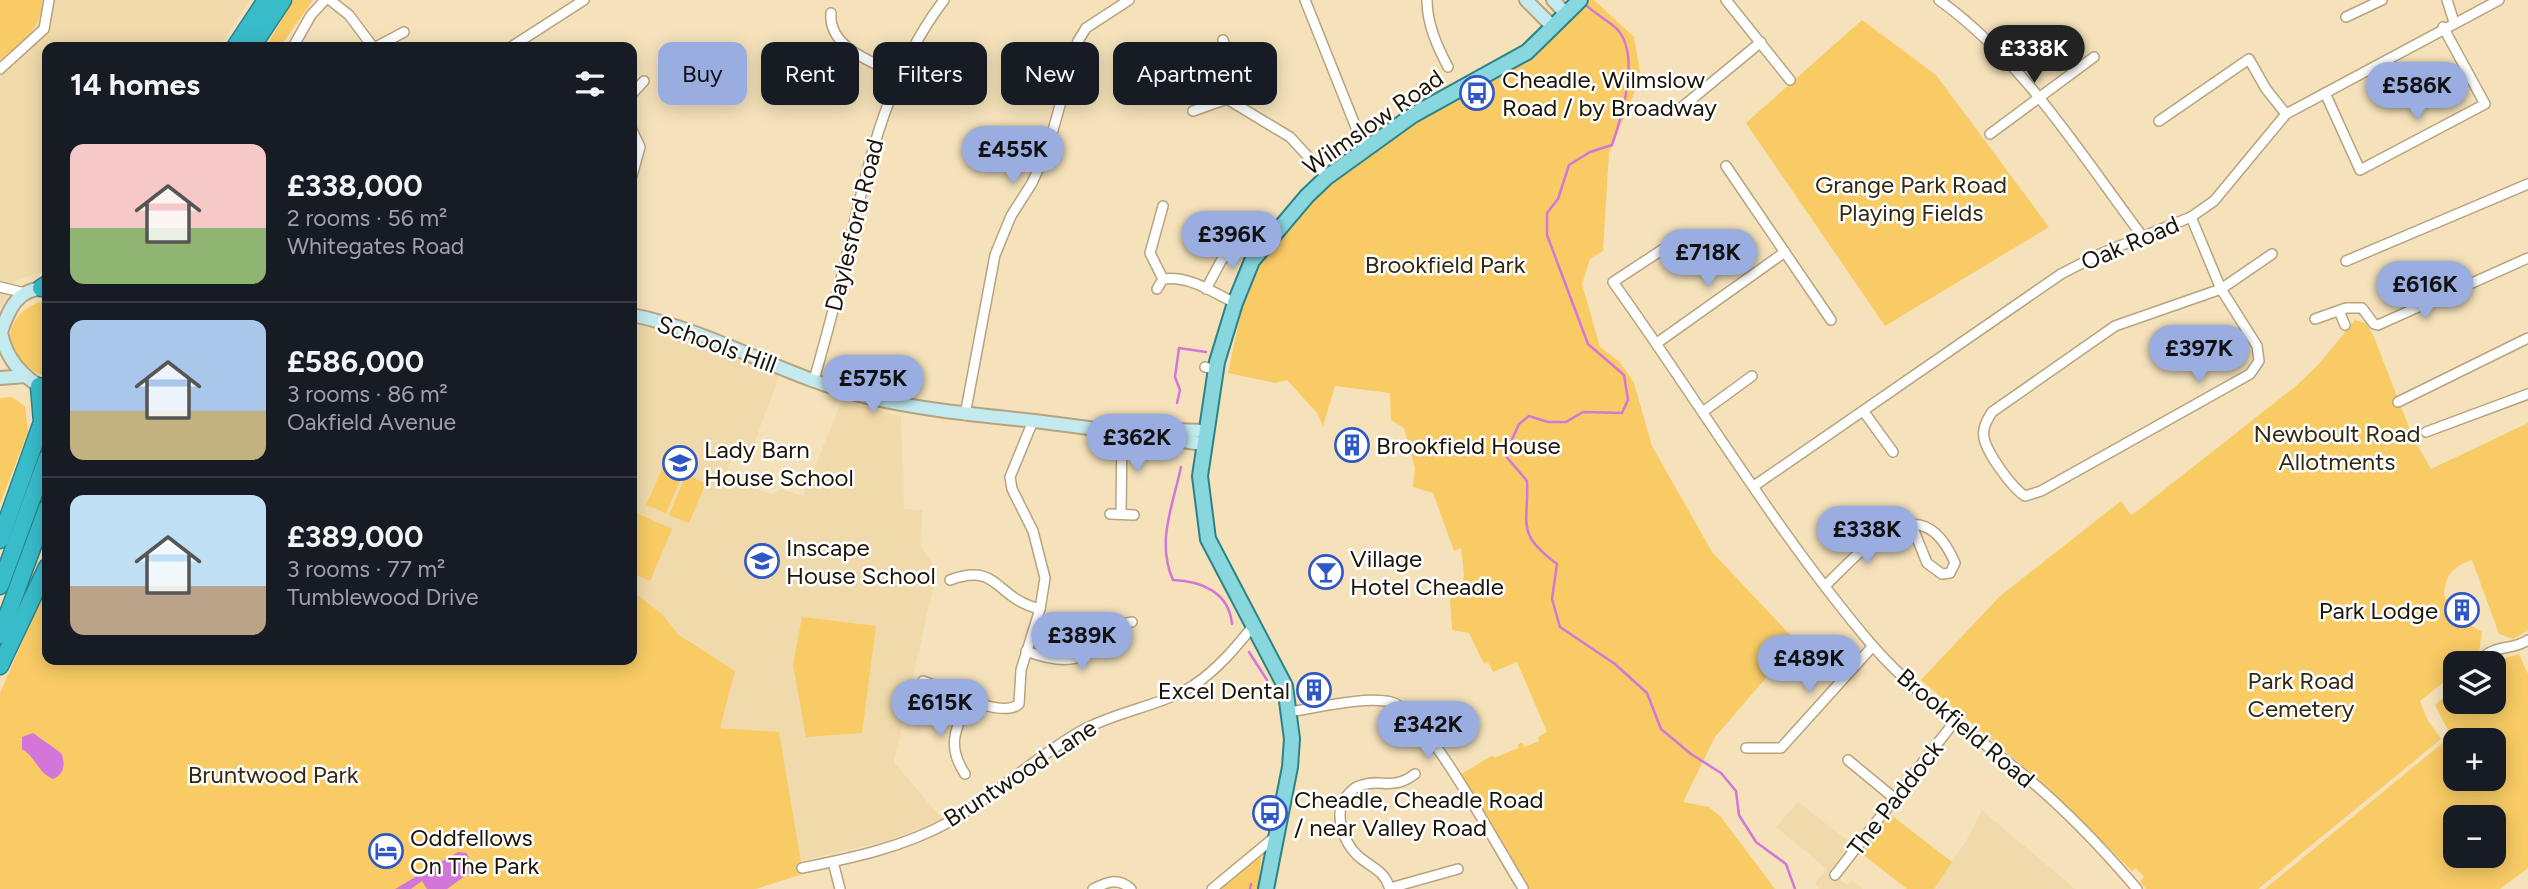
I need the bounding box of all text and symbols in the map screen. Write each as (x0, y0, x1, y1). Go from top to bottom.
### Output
pin: £338K (1985, 25, 2083, 85)
text: £338K (2000, 34, 2068, 62)
chip: Buy (658, 42, 747, 105)
chip: Rent (761, 42, 859, 105)
chip: Filters (873, 42, 987, 105)
chip: New (1001, 42, 1099, 105)
chip: Apartment (1113, 42, 1277, 105)
pin: £586K (2368, 62, 2466, 122)
street label: Wilmslow Road (1297, 63, 1449, 181)
icon: filters (571, 65, 609, 103)
place label: Cheadle, Wilmslow Road / by Broadway (1502, 65, 1717, 122)
text: 14 homes (70, 66, 200, 103)
text: £586K (2382, 71, 2452, 99)
bus stop icon: Cheadle, Wilmslow Road / by Broadway (1458, 74, 1496, 112)
pin: £455K (964, 127, 1062, 186)
text: £455K (978, 135, 1048, 163)
street label: Daylesford Road (819, 136, 889, 314)
text: £338,000 (287, 167, 423, 204)
park label: Grange Park Road Playing Fields (1815, 170, 2007, 227)
icon: home (126, 172, 210, 256)
text: 2 rooms · 56 m² (287, 204, 447, 232)
street label: Oak Road (2077, 209, 2183, 277)
pin: £396K (1183, 212, 1281, 271)
text: £396K (1198, 220, 1266, 248)
pin: £718K (1659, 230, 1757, 289)
text: Whitegates Road (287, 232, 464, 260)
text: £718K (1675, 238, 1741, 266)
park label: Brookfield Park (1365, 250, 1526, 279)
pin: £616K (2376, 262, 2474, 321)
text: £616K (2392, 270, 2458, 298)
street label: Schools Hill (653, 309, 781, 379)
pin: £397K (2150, 326, 2248, 385)
text: £397K (2165, 334, 2233, 362)
text: £586,000 (287, 343, 424, 380)
icon: home (126, 348, 210, 432)
pin: £575K (824, 356, 922, 415)
text: £575K (839, 364, 907, 392)
text: 3 rooms · 86 m² (287, 380, 448, 408)
text: Oakfield Avenue (287, 408, 456, 436)
pin: £362K (1088, 414, 1186, 474)
park label: Newboult Road Allotments (2253, 419, 2421, 476)
text: £362K (1103, 423, 1171, 451)
building icon: Brookfield House (1333, 426, 1371, 464)
place label: Brookfield House (1376, 431, 1561, 460)
place label: Lady Barn House School (704, 435, 854, 492)
school or university icon: Lady Barn House School (661, 444, 699, 482)
pin: £338K (1818, 506, 1916, 566)
text: £338K (1833, 515, 1901, 543)
text: £389,000 (287, 518, 423, 555)
icon: home (126, 523, 210, 607)
place label: Inscape House School (786, 533, 936, 590)
school or university icon: Inscape House School (743, 542, 781, 580)
place label: Village Hotel Cheadle (1350, 544, 1504, 601)
bar icon: Village Hotel Cheadle (1307, 553, 1345, 591)
text: 3 rooms · 77 m² (287, 555, 445, 583)
text: Tumblewood Drive (287, 583, 479, 611)
building icon: Park Lodge (2443, 591, 2481, 629)
place label: Park Lodge (2319, 596, 2438, 625)
pin: £389K (1033, 612, 1131, 672)
text: £389K (1047, 621, 1117, 649)
pin: £489K (1760, 636, 1858, 695)
text: £489K (1774, 644, 1844, 672)
map controls (2443, 651, 2506, 868)
button: layers (2443, 651, 2506, 714)
street label: Brookfield Road (1891, 662, 2041, 794)
park label: Park Road Cemetery (2248, 666, 2355, 723)
building icon: Excel Dental (1295, 671, 1333, 709)
place label: Excel Dental (1158, 676, 1290, 705)
pin: £615K (891, 680, 989, 739)
text: £615K (907, 688, 973, 716)
pin: £342K (1379, 702, 1477, 761)
text: £342K (1393, 710, 1463, 738)
street label: Bruntwood Lane (938, 713, 1102, 833)
button: + (2443, 728, 2506, 791)
street label: The Paddock (1841, 734, 1949, 861)
park label: Bruntwood Park (188, 760, 359, 789)
place label: Cheadle, Cheadle Road / near Valley Road (1294, 785, 1544, 842)
bus stop icon: Cheadle, Cheadle Road / near Valley Road (1251, 794, 1289, 832)
button: − (2443, 805, 2506, 868)
place label: Oddfellows On The Park (410, 823, 540, 880)
hotel icon: Oddfellows On The Park (367, 832, 405, 870)

